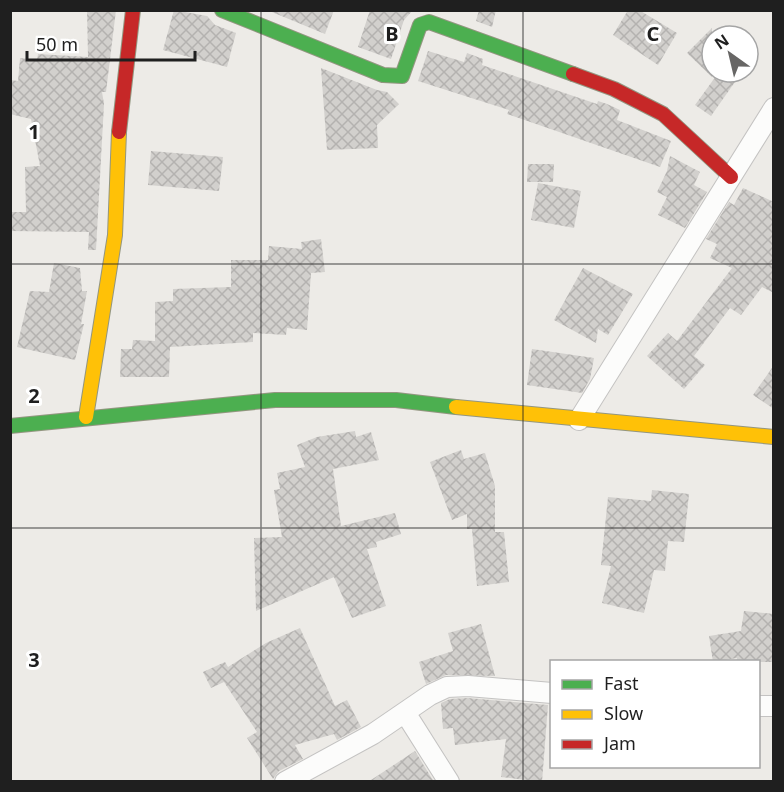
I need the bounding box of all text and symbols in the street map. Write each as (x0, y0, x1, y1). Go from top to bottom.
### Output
text: B (385, 20, 399, 47)
text: C (647, 20, 660, 47)
scale bar (27, 24, 195, 62)
north arrow (700, 24, 760, 84)
text: N (710, 29, 733, 54)
text: 50 m (36, 32, 78, 56)
text: 1 (28, 118, 40, 145)
text: 2 (28, 382, 40, 409)
text: 3 (28, 646, 40, 673)
legend (550, 660, 760, 768)
text: Fast (604, 671, 639, 695)
text: Slow (604, 701, 643, 725)
text: Jam (602, 731, 636, 755)

